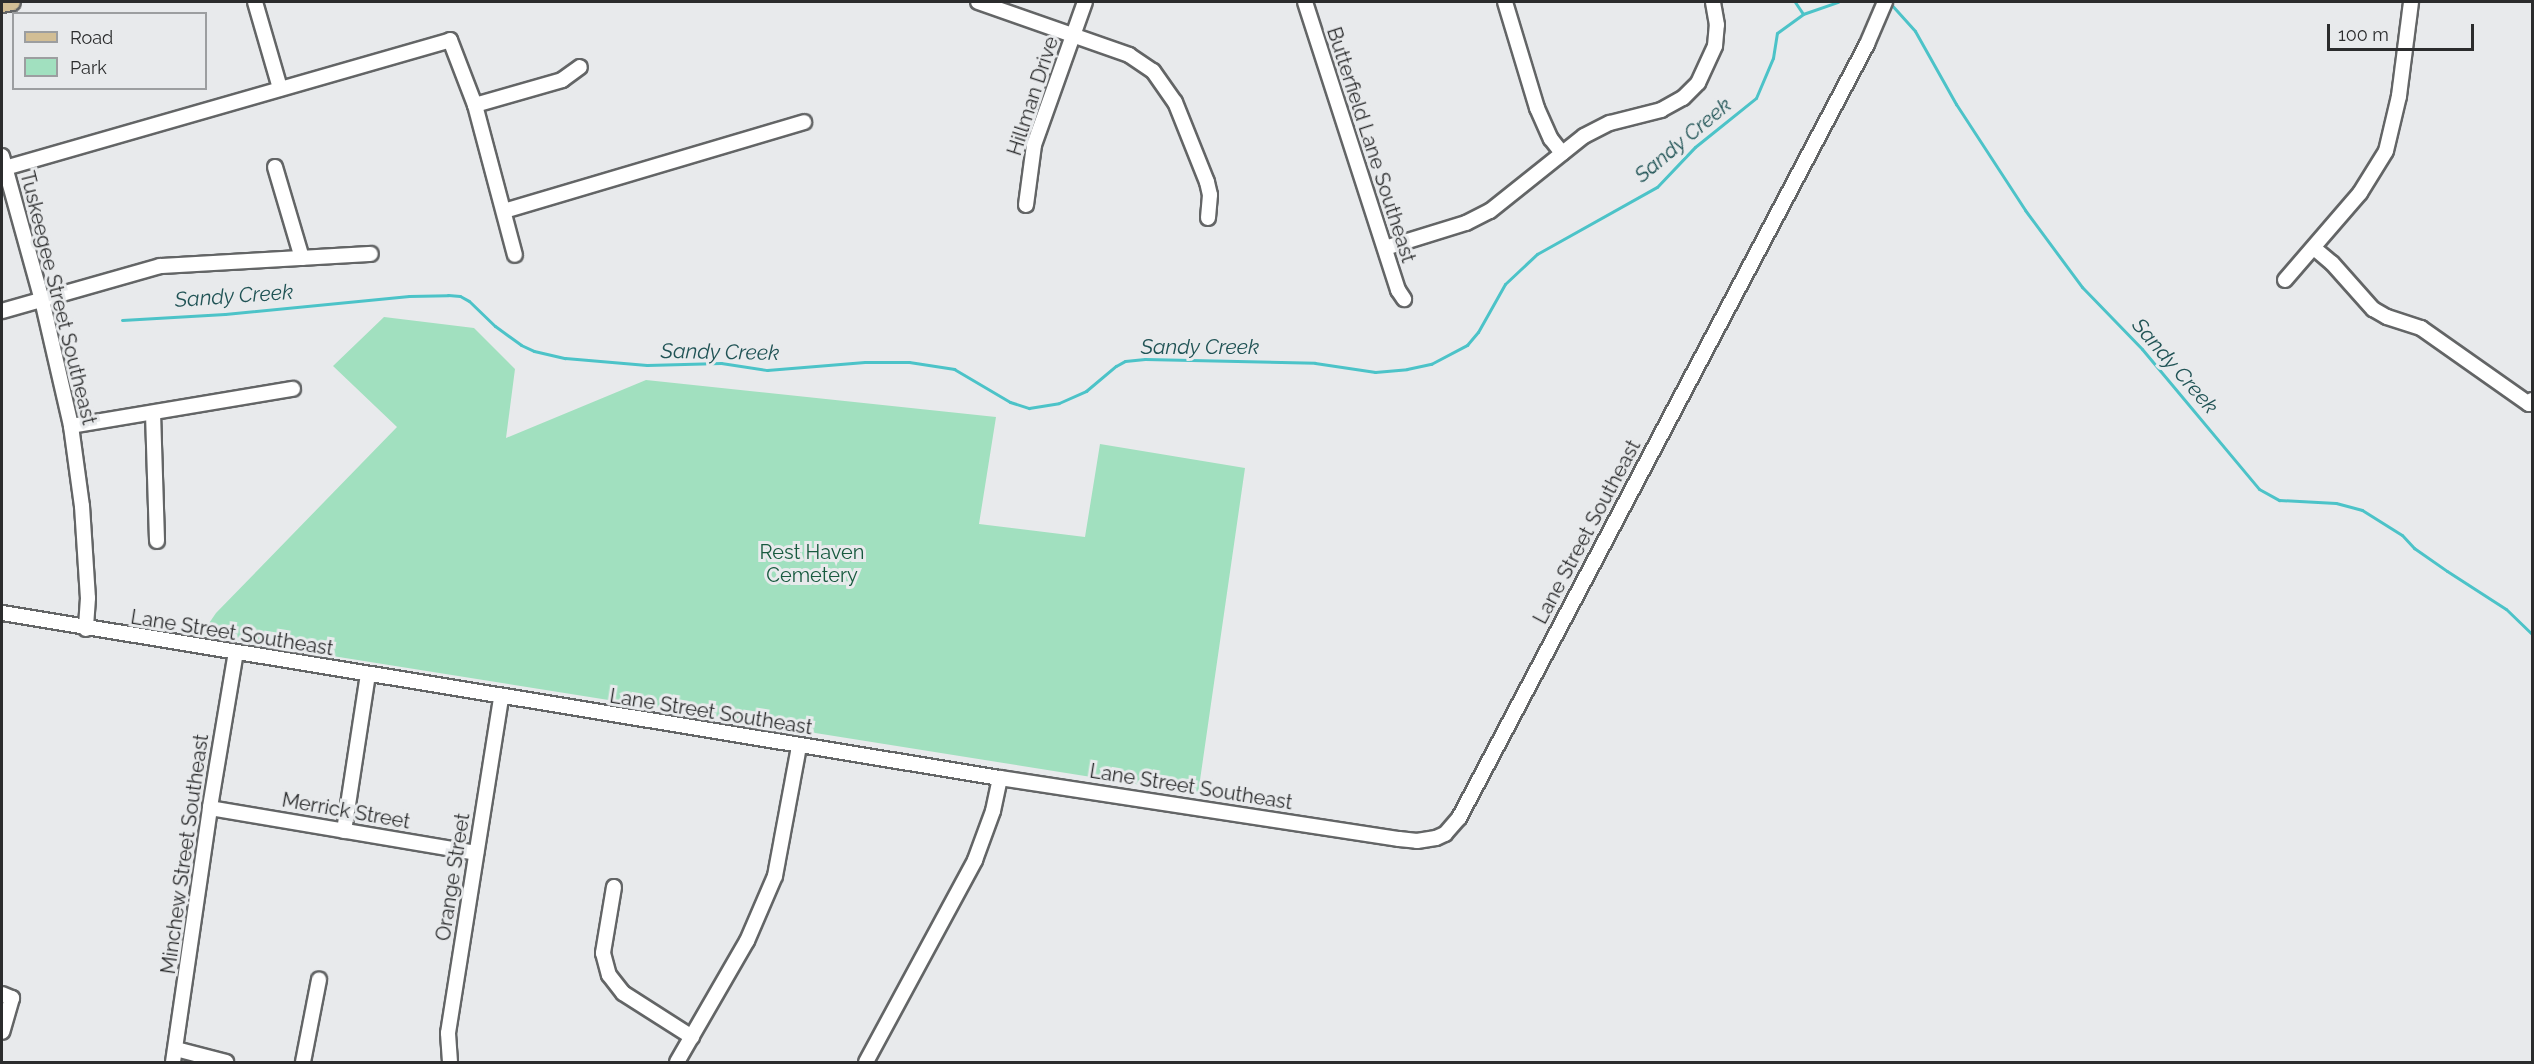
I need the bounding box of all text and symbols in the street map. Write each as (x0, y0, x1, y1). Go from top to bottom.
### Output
legend (12, 12, 207, 90)
scale bar (2330, 12, 2477, 50)
street label: Butterfield Lane Southeast (1322, 24, 1420, 266)
text: 100 m (2338, 24, 2389, 45)
text: Road (70, 27, 113, 48)
street label: Hillman Drive (1002, 33, 1064, 159)
text: Park (70, 57, 107, 78)
water label: Sandy Creek (1629, 92, 1737, 188)
street label: Tuskeegee Street Southeast (15, 169, 101, 427)
water label: Sandy Creek (174, 279, 294, 313)
water label: Sandy Creek (2126, 313, 2224, 419)
water label: Sandy Creek (1141, 334, 1259, 360)
water label: Sandy Creek (660, 338, 780, 366)
street label: Lane Street Southeast (1528, 436, 1646, 628)
park label: Rest Haven Cemetery (760, 541, 864, 588)
street label: Lane Street Southeast (129, 605, 335, 661)
street label: Lane Street Southeast (608, 684, 814, 740)
street label: Minchew Street Southeast (156, 732, 214, 976)
street label: Lane Street Southeast (1088, 759, 1294, 815)
street label: Merrick Street (280, 788, 412, 834)
street label: Orange Street (431, 811, 475, 943)

